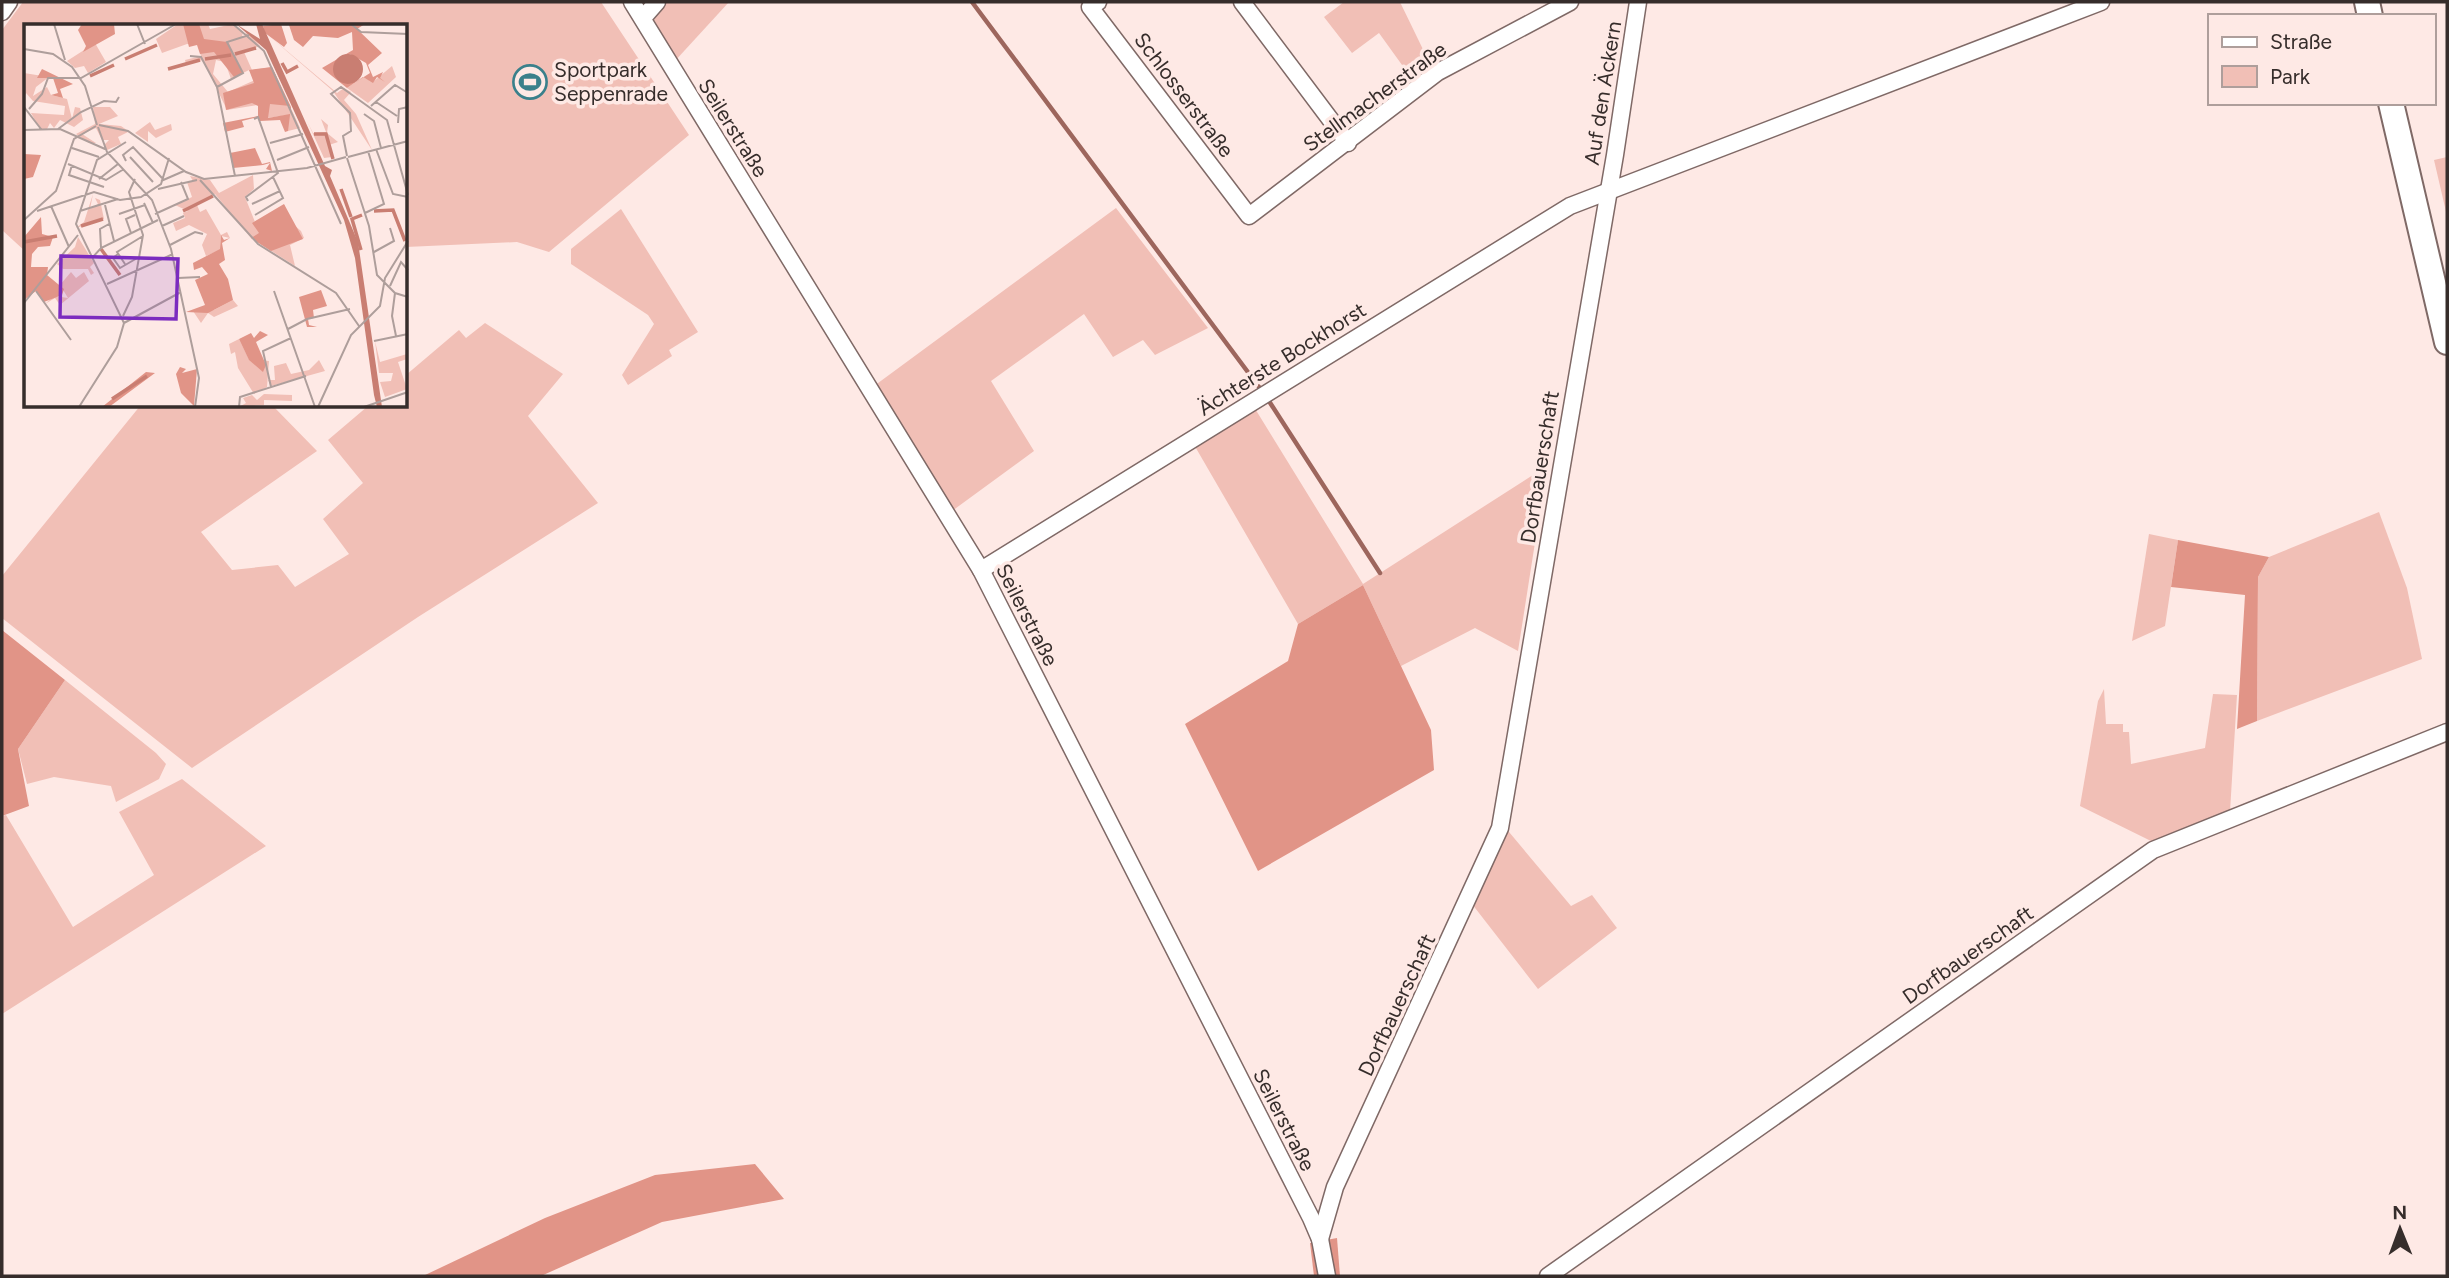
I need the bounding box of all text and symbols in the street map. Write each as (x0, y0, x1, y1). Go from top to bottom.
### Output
legend (2208, 14, 2435, 105)
street label: Auf den Äckern (1579, 19, 1626, 167)
inset map (24, 24, 408, 408)
street label: Schlosserstraße (1129, 27, 1239, 162)
text: Straße (2270, 29, 2332, 54)
street label: Stellmacherstraße (1298, 36, 1451, 157)
place label: Sportpark Seppenrade (554, 57, 668, 106)
sports icon: Sportpark Seppenrade (511, 63, 549, 101)
text: Park (2270, 64, 2311, 89)
street label: Seilerstraße (693, 74, 774, 182)
street label: Ächterste Bockhorst (1193, 297, 1370, 420)
street label: Dorfbauerschaft (1515, 389, 1564, 545)
street label: Seilerstraße (991, 560, 1064, 670)
street label: Dorfbauerschaft (1897, 900, 2038, 1009)
street label: Dorfbauerschaft (1353, 930, 1440, 1080)
street label: Seilerstraße (1248, 1065, 1321, 1175)
north arrow (2365, 1194, 2435, 1264)
text: N (2392, 1201, 2407, 1224)

